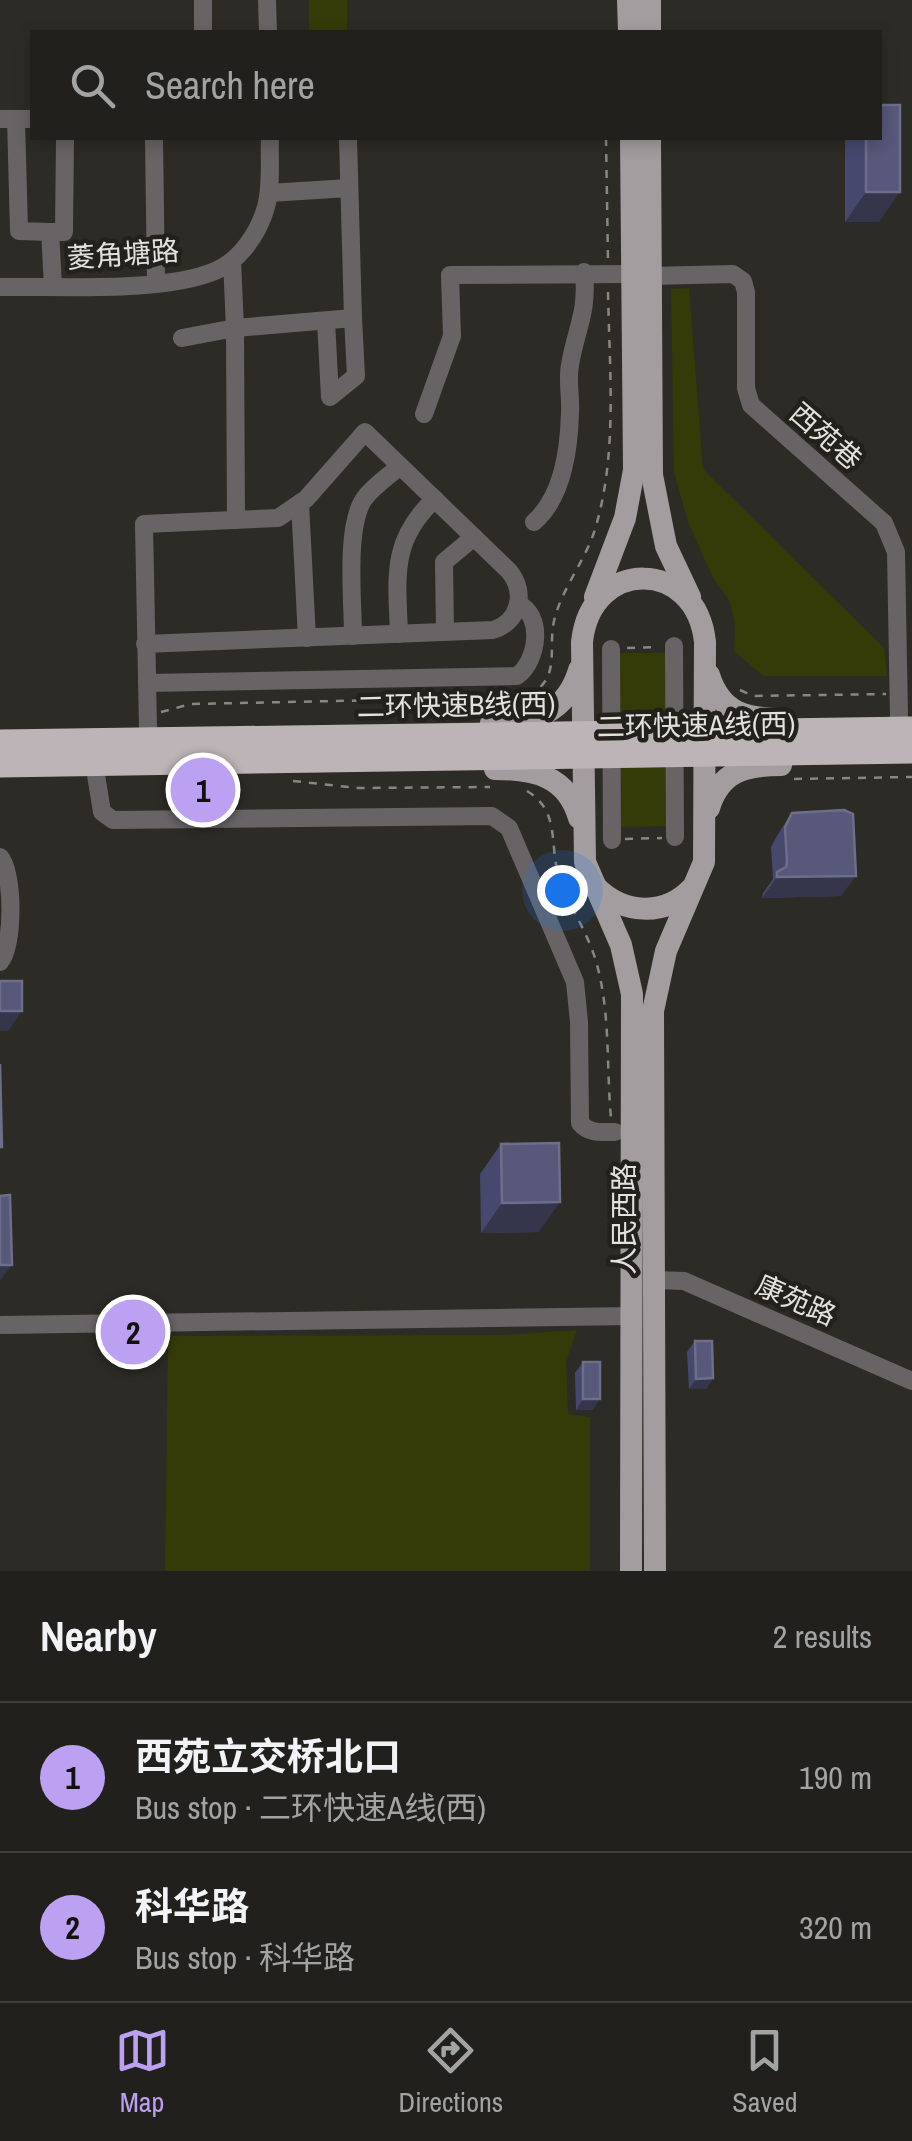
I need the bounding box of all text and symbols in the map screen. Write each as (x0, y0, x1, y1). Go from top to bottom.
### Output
search box (30, 30, 882, 140)
icon: search (65, 58, 120, 113)
text: Search here (145, 60, 315, 111)
street label: 菱角塘路 (66, 231, 180, 277)
street label: 西苑巷 (782, 394, 870, 478)
street label: 二环快速B线(西) (356, 684, 556, 726)
street label: 二环快速A线(西) (596, 704, 796, 746)
pin: 1 (170, 752, 236, 828)
your location (537, 865, 588, 916)
street label: 人民西路 (605, 1163, 643, 1275)
street label: 康苑路 (750, 1266, 842, 1334)
pin: 2 (100, 1294, 166, 1370)
text: Nearby (40, 1608, 157, 1664)
text: 2 results (773, 1615, 872, 1658)
text: 西苑立交桥北口 (135, 1731, 401, 1782)
text: 1 (65, 1756, 80, 1799)
text: 190 m (799, 1756, 872, 1799)
text: Bus stop · 二环快速A线(西) (135, 1786, 486, 1829)
text: 科华路 (135, 1881, 249, 1932)
text: 2 (65, 1906, 80, 1949)
text: 320 m (799, 1906, 872, 1949)
text: Bus stop · 科华路 (135, 1936, 355, 1979)
tab: Map (115, 2023, 170, 2121)
tab: Directions (399, 2023, 503, 2121)
tab: Saved (732, 2023, 797, 2121)

